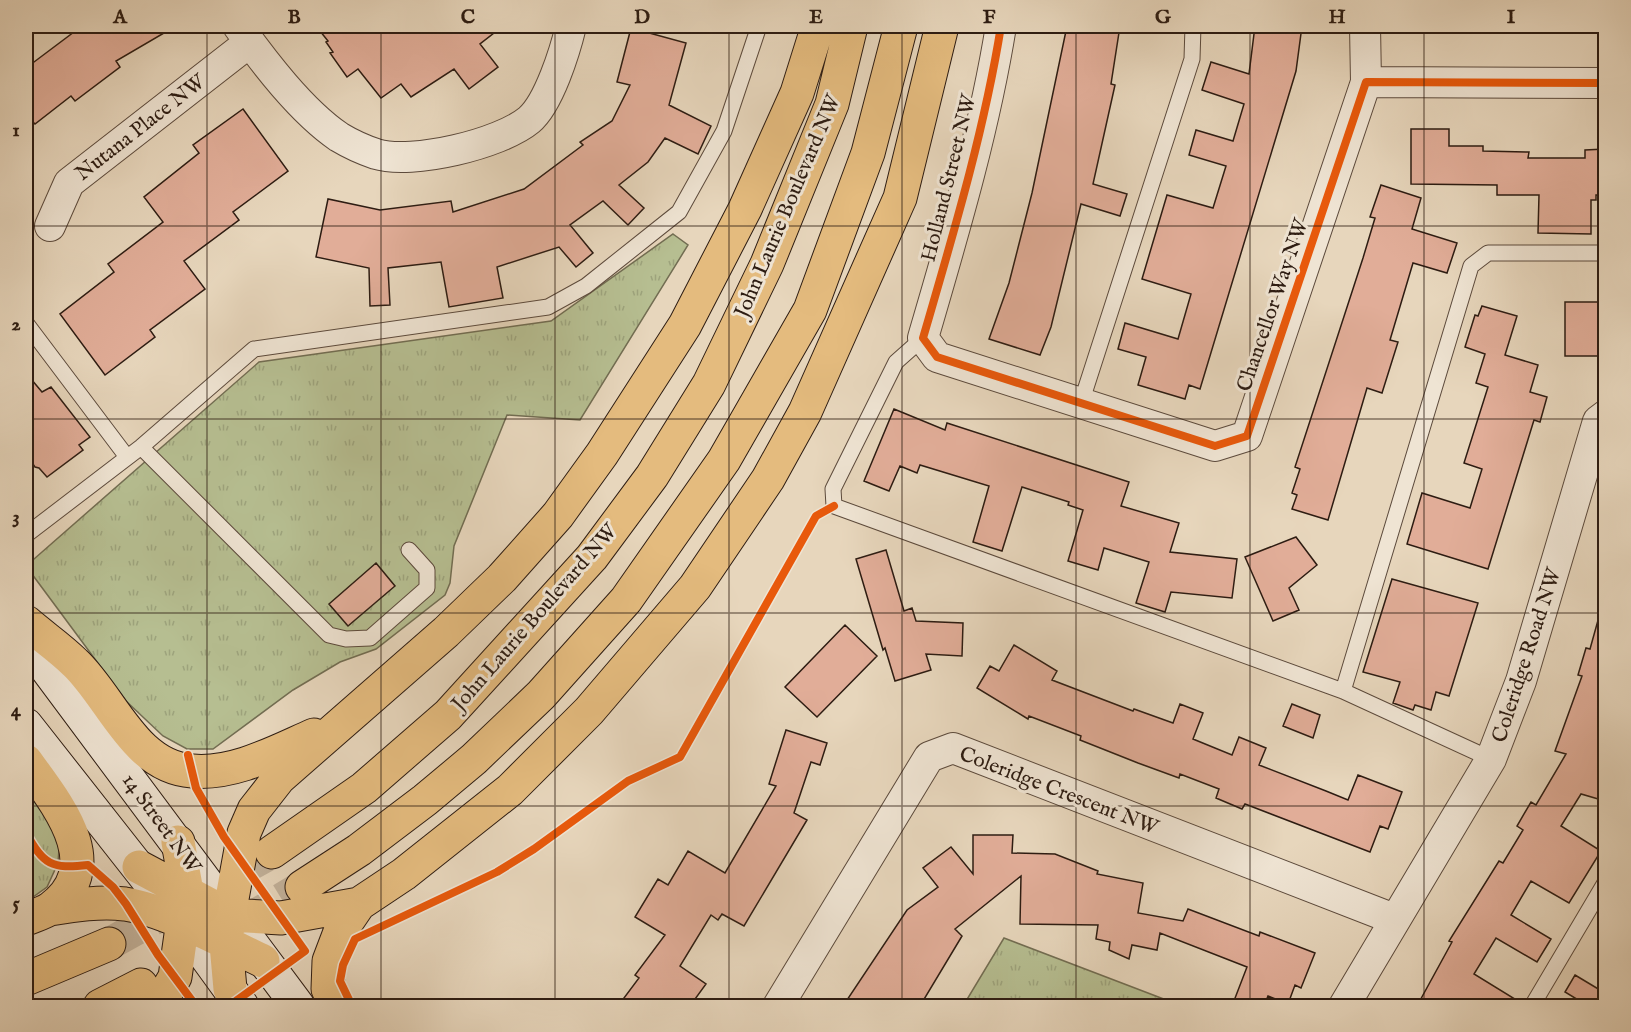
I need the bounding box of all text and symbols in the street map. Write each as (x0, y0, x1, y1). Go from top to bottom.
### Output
text: A (112, 5, 128, 30)
text: B (287, 5, 301, 30)
text: C (461, 5, 475, 30)
text: D (634, 5, 650, 30)
text: E (809, 5, 823, 30)
text: F (983, 5, 996, 30)
text: G (1155, 5, 1172, 30)
text: H (1328, 5, 1346, 30)
text: I (1507, 5, 1516, 30)
street label: Nutana Place NW (70, 68, 212, 187)
street label: John Laurie Boulevard NW (728, 90, 848, 324)
street label: Holland Street NW (916, 91, 984, 265)
text: 1 (12, 118, 20, 143)
street label: Chancellor Way NW (1231, 215, 1316, 395)
text: 2 (11, 312, 21, 337)
text: 3 (12, 505, 20, 530)
street label: John Laurie Boulevard NW (445, 518, 625, 719)
street label: Coleridge Road NW (1486, 564, 1569, 746)
text: 4 (11, 698, 22, 723)
street label: Coleridge Crescent NW (955, 741, 1163, 842)
street label: 14 Street NW (115, 768, 207, 880)
text: 5 (12, 891, 20, 916)

